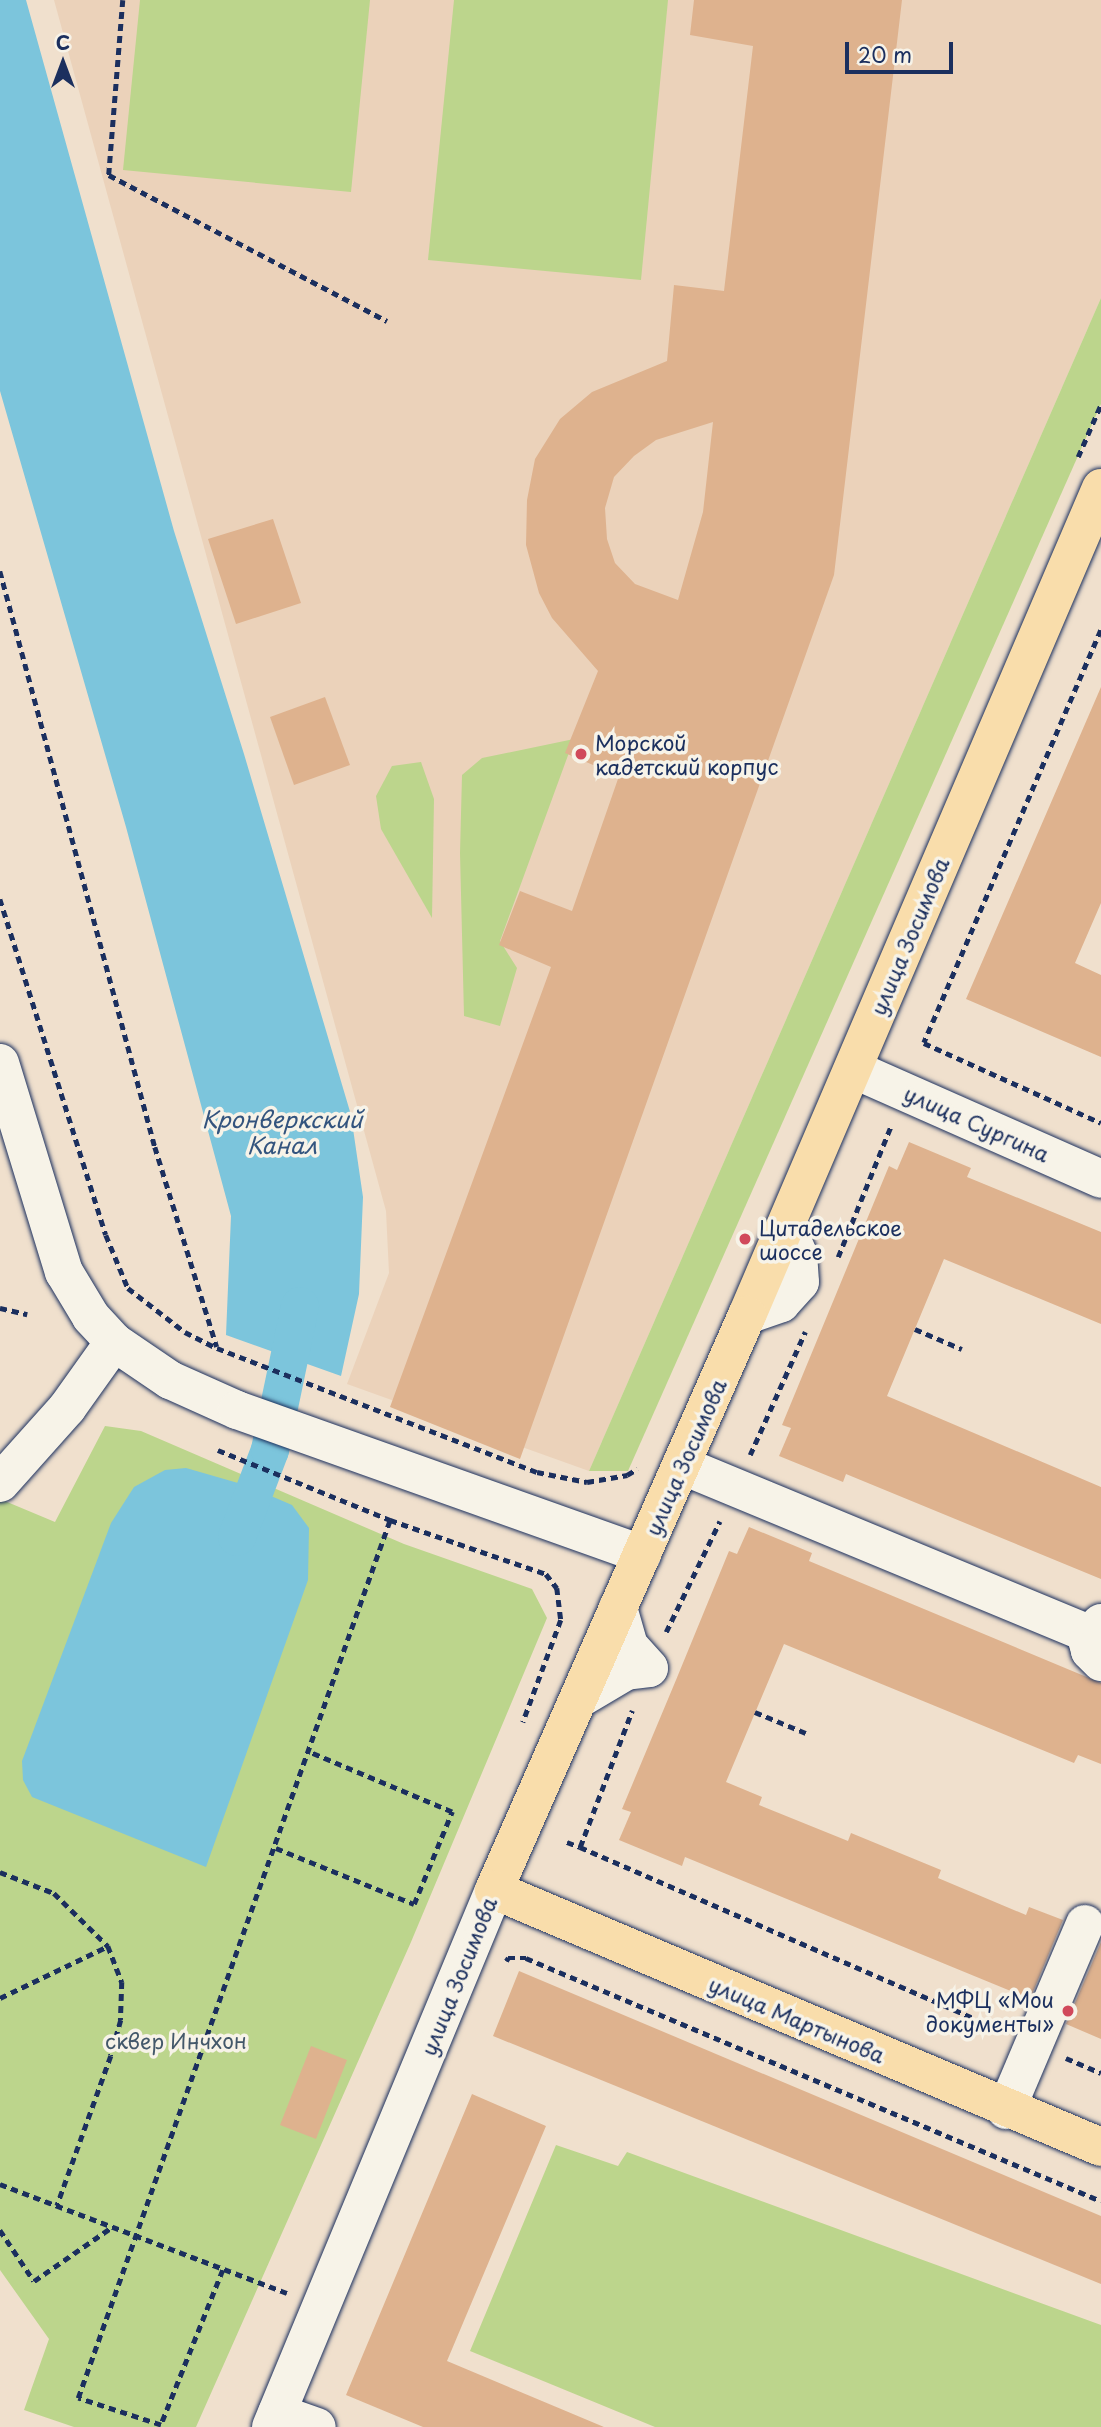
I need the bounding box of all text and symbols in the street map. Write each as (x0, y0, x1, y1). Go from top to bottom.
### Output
north arrow (28, 28, 98, 98)
text: С (56, 28, 70, 56)
scale bar (849, 28, 958, 72)
text: 20 m (858, 38, 912, 70)
place label: Морской кадетский корпус (595, 729, 780, 779)
marker: Морской кадетский корпус (573, 746, 589, 762)
street label: улица Зосимова (864, 853, 954, 1019)
street label: улица Сургина (900, 1079, 1054, 1167)
water label: Кронверкский Канал (202, 1105, 362, 1159)
place label: Цитадельское шоссе (759, 1214, 902, 1264)
marker: Цитадельское шоссе (737, 1231, 753, 1247)
street label: улица Зосимова (639, 1374, 731, 1540)
street label: улица Зосимова (415, 1893, 501, 2059)
street label: улица Мартынова (705, 1970, 889, 2068)
place label: МФЦ «Мои документы» (926, 1986, 1054, 2036)
marker: МФЦ «Мои документы» (1060, 2003, 1076, 2019)
park label: сквер Инчхон (105, 2027, 247, 2053)

